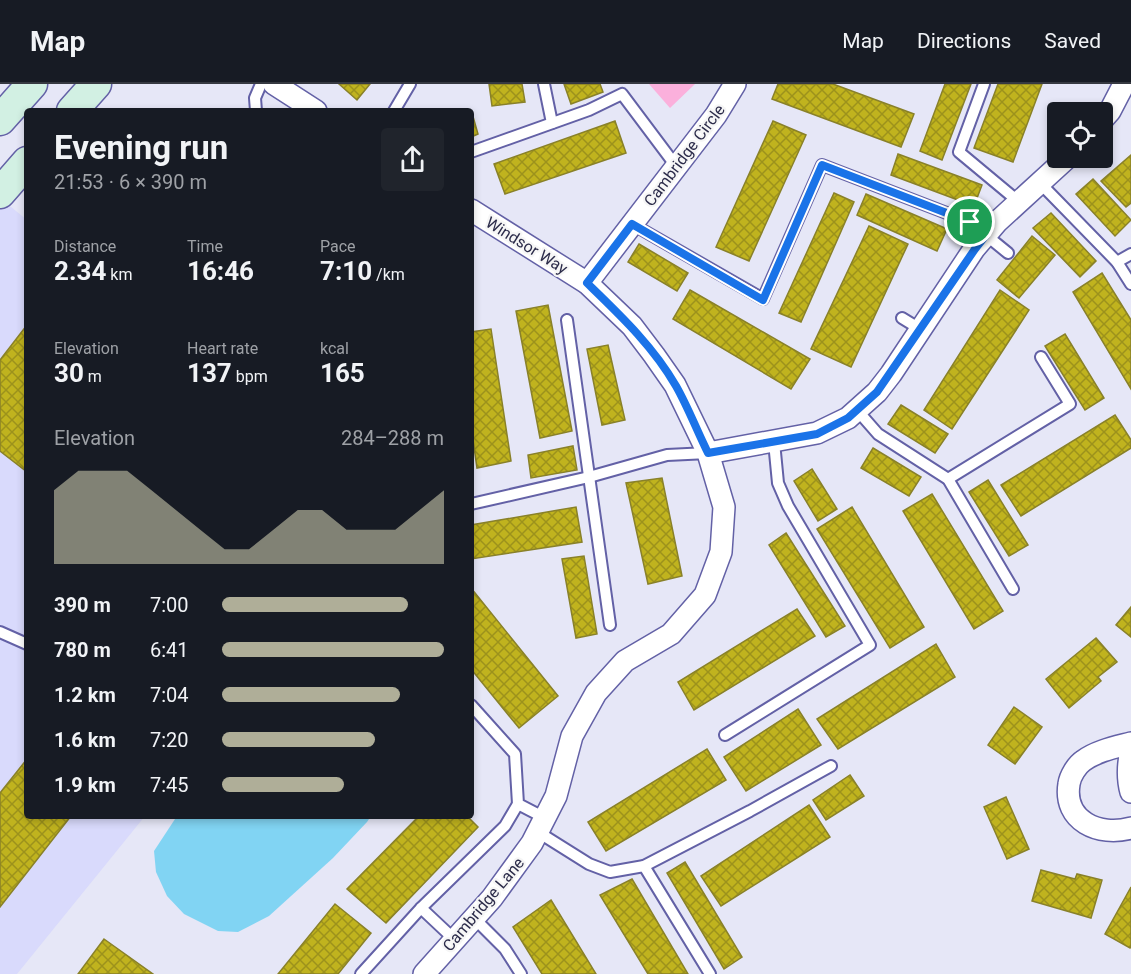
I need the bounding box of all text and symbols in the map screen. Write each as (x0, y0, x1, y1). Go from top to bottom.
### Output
text: Map (30, 25, 85, 58)
text: Map (842, 29, 884, 53)
text: Directions (917, 29, 1011, 53)
text: Saved (1044, 29, 1101, 53)
street label: Cambridge Circle (640, 101, 729, 210)
map controls (1047, 102, 1113, 168)
button: locate (1047, 102, 1113, 168)
text: Evening run (54, 128, 228, 167)
button: share (381, 128, 444, 191)
text: 21:53 · 6 × 390 m (54, 170, 207, 194)
pin (944, 196, 995, 247)
icon: arrive (953, 205, 986, 238)
street label: Windsor Way (482, 213, 571, 278)
text: Distance (54, 237, 116, 256)
text: Time (187, 237, 223, 256)
text: Pace (320, 237, 356, 256)
text: 2.34 (54, 256, 106, 286)
text: 16:46 (187, 256, 254, 286)
text: 7:10 (320, 256, 372, 286)
text: km (106, 265, 132, 284)
text: /km (372, 265, 405, 284)
text: Elevation (54, 339, 119, 358)
text: Heart rate (187, 339, 258, 358)
text: kcal (320, 339, 349, 358)
text: 30 (54, 358, 84, 388)
text: 137 (187, 358, 232, 388)
text: 165 (320, 358, 365, 388)
text: m (84, 367, 102, 386)
text: bpm (232, 367, 268, 386)
text: Elevation (54, 426, 135, 450)
text: 284–288 m (341, 426, 444, 450)
text: 390 m (54, 593, 111, 617)
text: 7:00 (150, 593, 189, 617)
text: 780 m (54, 638, 111, 662)
text: 6:41 (150, 638, 189, 662)
text: 1.2 km (54, 683, 116, 707)
text: 7:04 (150, 683, 189, 707)
text: 1.6 km (54, 728, 116, 752)
text: 7:20 (150, 728, 189, 752)
text: 1.9 km (54, 773, 116, 797)
text: 7:45 (150, 773, 189, 797)
street label: Cambridge Lane (439, 854, 528, 955)

